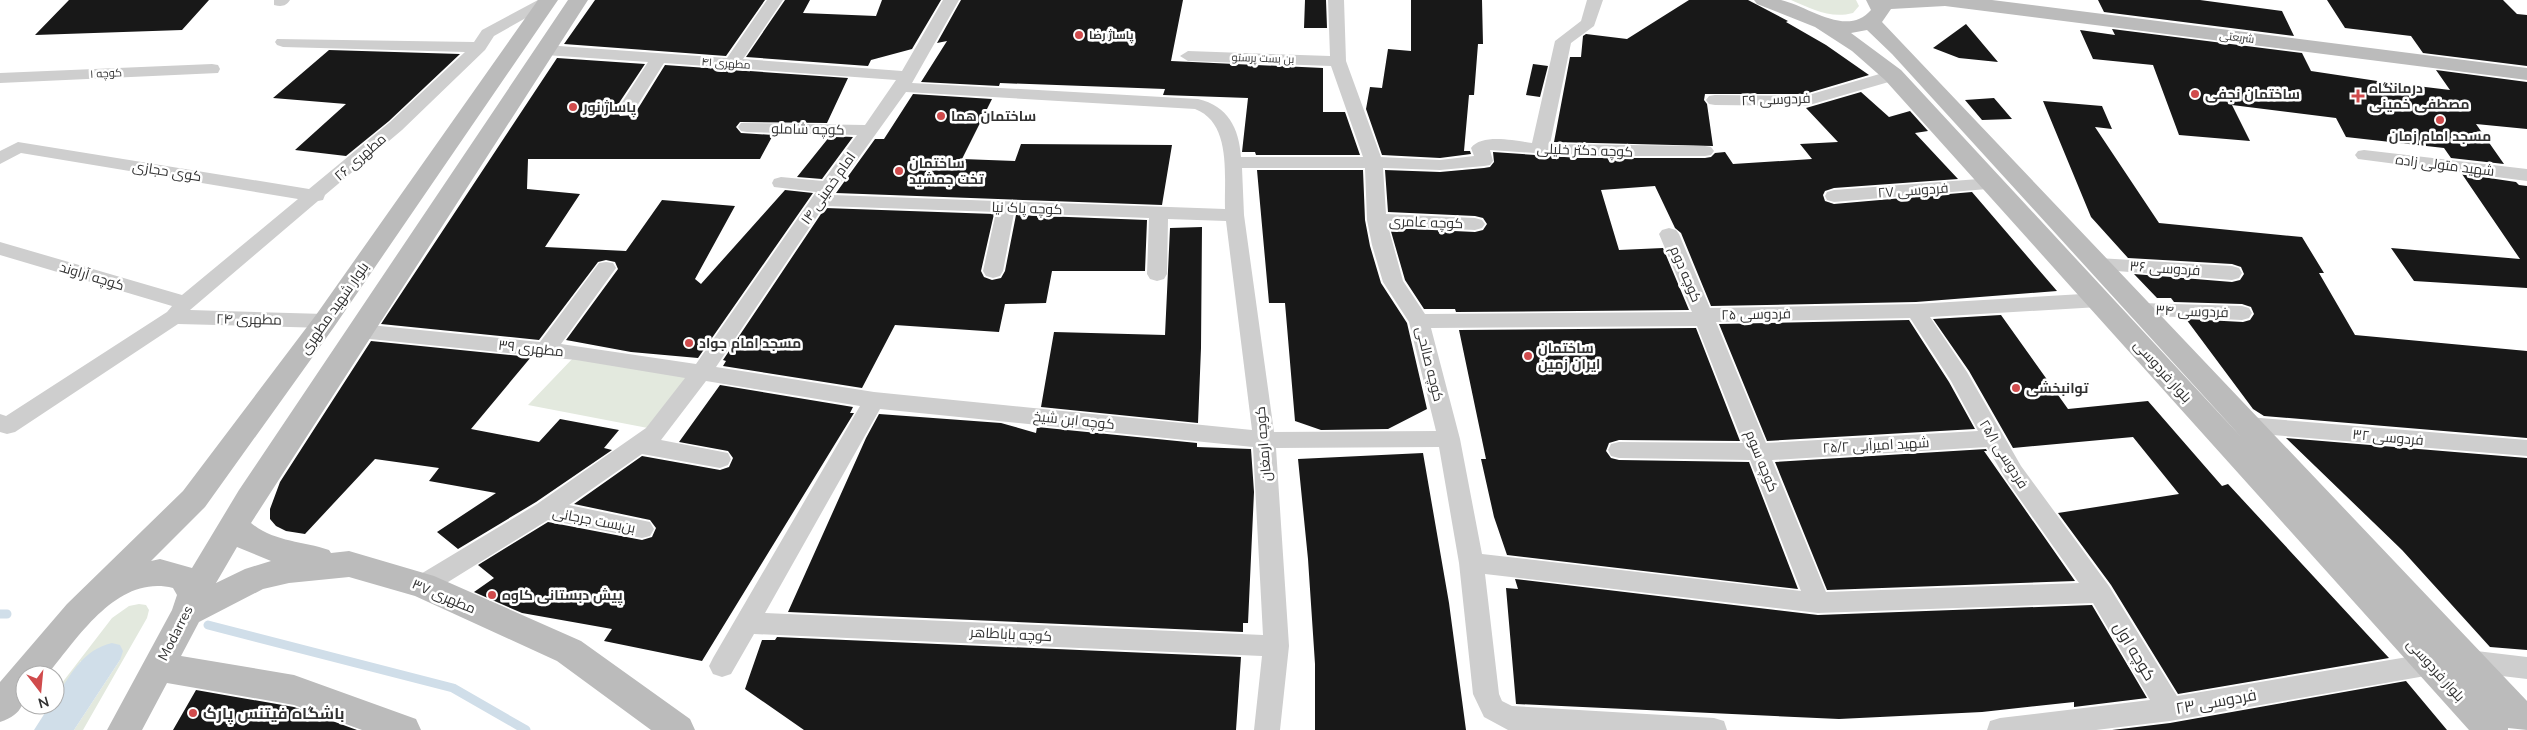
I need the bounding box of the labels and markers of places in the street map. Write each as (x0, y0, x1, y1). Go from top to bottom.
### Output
place label: پاساژ رضا (1089, 28, 1134, 44)
marker: پاساژ رضا (1073, 29, 1085, 41)
place label: درمانگاه مصطفی خمینی (2369, 79, 2470, 114)
place label: ساختمان نجفی (2205, 85, 2300, 104)
marker: ساختمان نجفی (2189, 88, 2201, 100)
marker: درمانگاه مصطفی خمینی (2351, 89, 2365, 103)
place label: پاساژ نور (582, 98, 636, 118)
marker: پاساژ نور (567, 101, 579, 113)
place label: ساختمان هما (951, 107, 1036, 126)
marker: ساختمان هما (935, 110, 947, 122)
marker: مسجد امام زمان (2434, 114, 2446, 126)
place label: مسجد امام زمان (2389, 127, 2491, 146)
place label: ساختمان تخت جمشید (909, 154, 984, 189)
marker: ساختمان تخت جمشید (893, 165, 905, 177)
place label: مسجد امام جواد (699, 334, 801, 353)
marker: مسجد امام جواد (683, 337, 695, 349)
place label: ساختمان ایران زمین (1538, 339, 1600, 374)
marker: ساختمان ایران زمین (1522, 350, 1534, 362)
place label: توانبخشی (2026, 379, 2089, 398)
marker: توانبخشی (2010, 382, 2022, 394)
place label: پیش دبستانی کاوه (502, 586, 623, 606)
marker: پیش دبستانی کاوه (486, 589, 498, 601)
place label: باشگاه فیتنس پارک (203, 703, 345, 725)
marker: باشگاه فیتنس پارک (187, 707, 199, 719)

